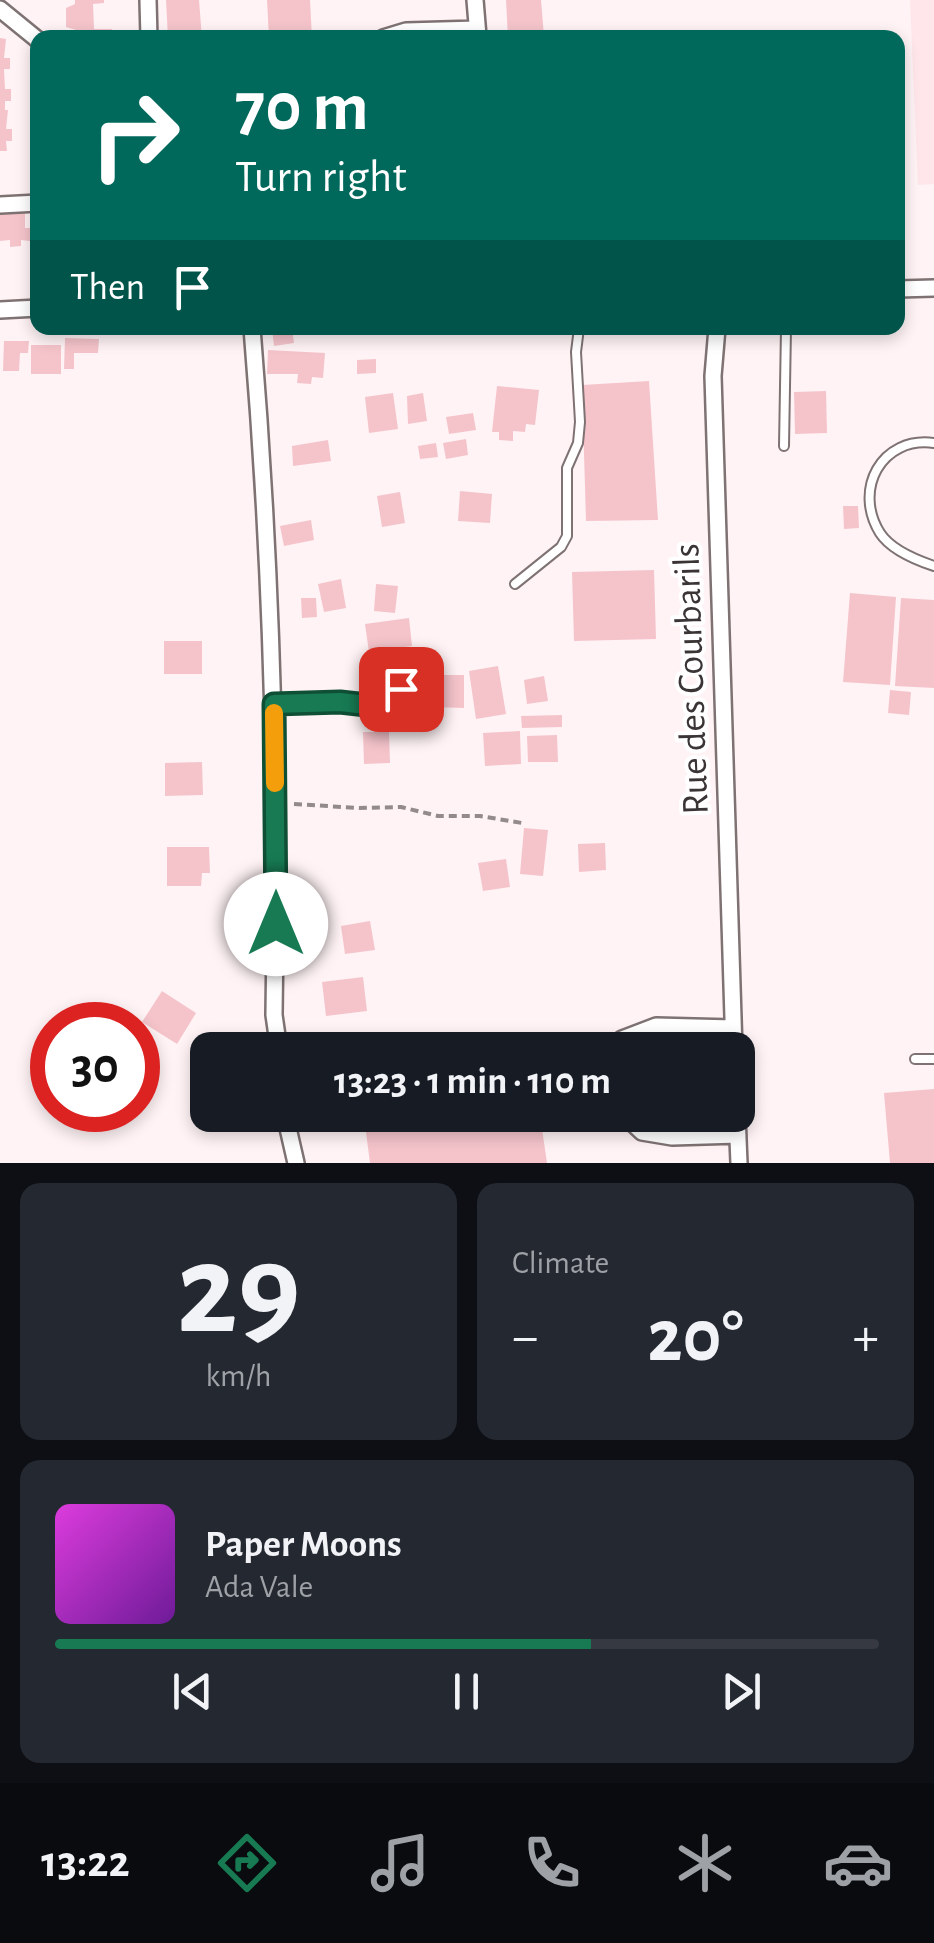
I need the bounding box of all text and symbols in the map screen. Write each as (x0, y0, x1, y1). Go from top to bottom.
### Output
icon: right (70, 70, 200, 200)
text: 70 m (235, 73, 369, 143)
text: Turn right (235, 155, 407, 200)
icon: arrive (165, 260, 220, 315)
text: Then (70, 269, 145, 307)
street label: Rue des Courbarils (668, 543, 716, 815)
pin (359, 647, 444, 732)
icon: arrive (374, 662, 429, 717)
position arrow (224, 872, 328, 976)
speed limit sign: 30 (30, 1002, 160, 1132)
text: 13:23 · 1 min · 110 m (334, 1063, 611, 1101)
text: 29 (176, 1227, 301, 1357)
text: Climate (512, 1247, 609, 1279)
text: 20° (647, 1300, 744, 1375)
text: − (512, 1310, 538, 1365)
text: + (853, 1310, 879, 1365)
text: km/h (205, 1360, 272, 1392)
text: Paper Moons (205, 1526, 402, 1564)
text: Ada Vale (205, 1571, 313, 1603)
icon: previous (165, 1664, 220, 1719)
icon: pause (439, 1664, 494, 1719)
icon: next (714, 1664, 769, 1719)
icon: directions (212, 1828, 282, 1898)
icon: music (365, 1828, 435, 1898)
icon: phone (517, 1828, 587, 1898)
icon: climate (670, 1828, 740, 1898)
icon: car (823, 1828, 893, 1898)
text: 13:22 (41, 1840, 130, 1885)

